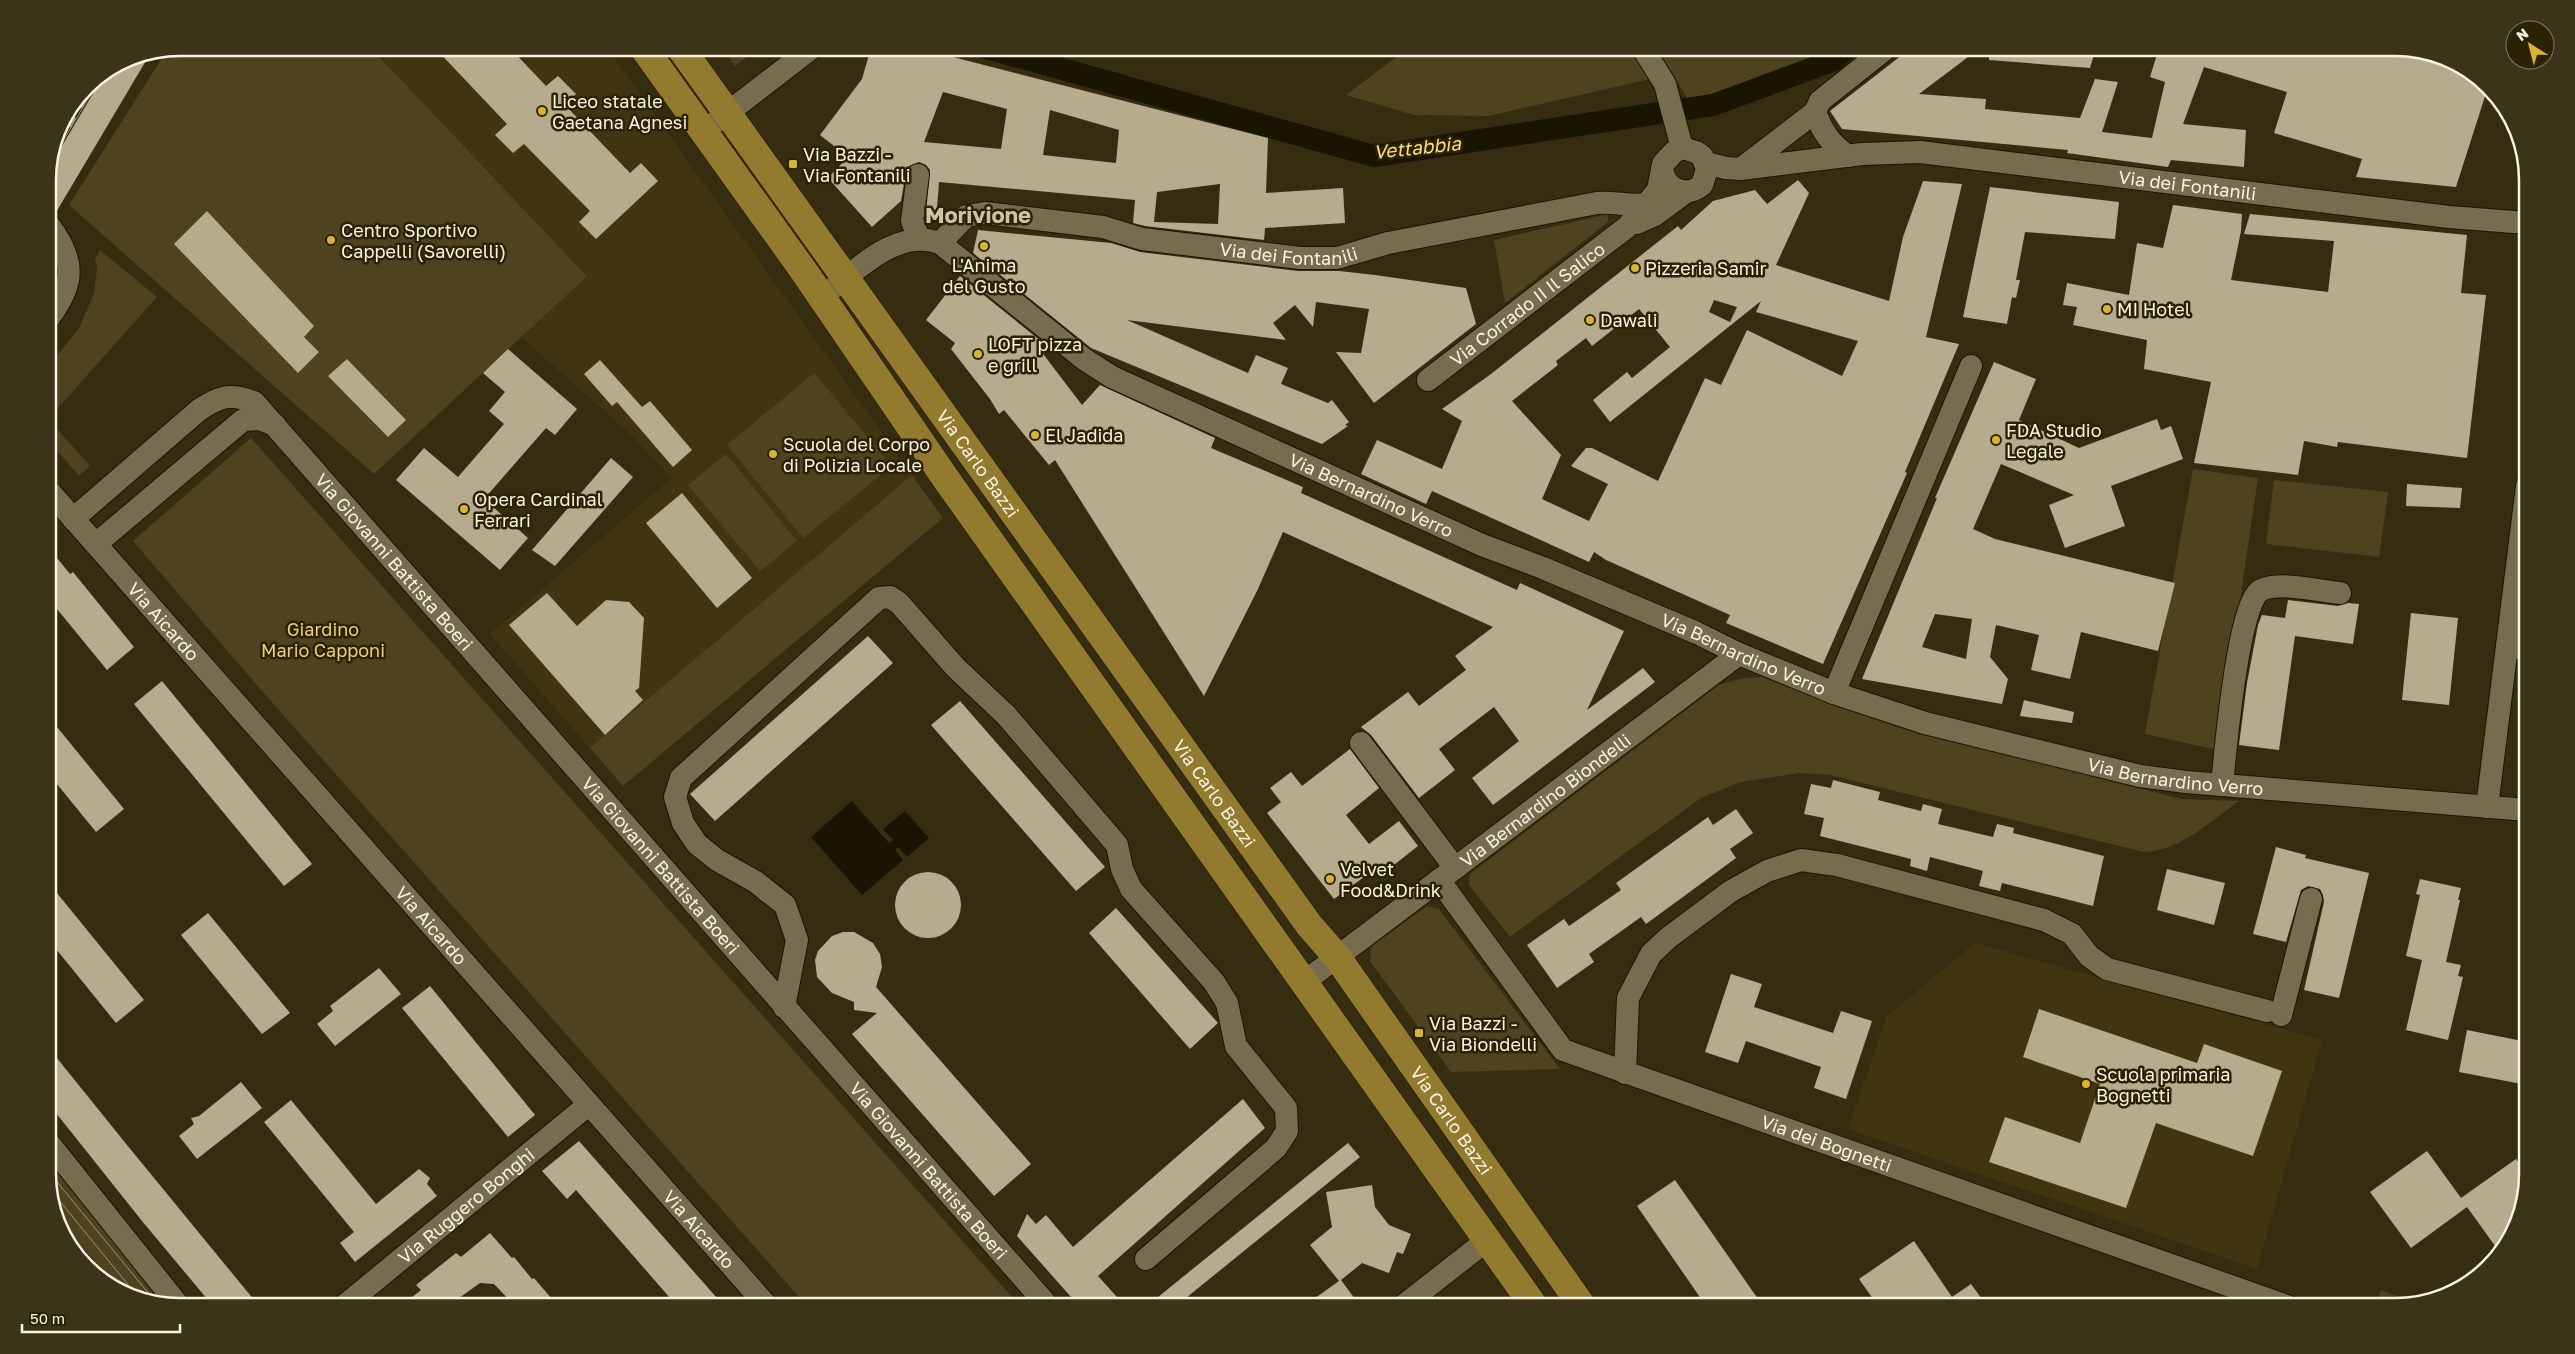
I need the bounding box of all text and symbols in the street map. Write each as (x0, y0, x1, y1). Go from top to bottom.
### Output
north arrow (2505, 20, 2555, 70)
text: N (2513, 24, 2531, 44)
place label: Liceo statale Gaetana Agnesi (552, 90, 687, 133)
marker: Liceo statale Gaetana Agnesi (536, 105, 548, 117)
water label: Vettabbia (1372, 131, 1463, 163)
place label: Via Bazzi - Via Fontanili (803, 143, 911, 186)
marker: Via Bazzi - Via Fontanili (787, 158, 799, 170)
street label: Via dei Fontanili (2117, 165, 2257, 204)
district label: Morivione (925, 201, 1031, 228)
place label: Centro Sportivo Cappelli (Savorelli) (341, 219, 506, 262)
marker: Centro Sportivo Cappelli (Savorelli) (325, 234, 337, 246)
street label: Via dei Fontanili (1219, 237, 1360, 269)
street label: Via Corrado II Il Salico (1445, 237, 1609, 370)
marker: L'Anima del Gusto (978, 240, 990, 252)
place label: L'Anima del Gusto (943, 254, 1025, 297)
place label: Pizzeria Samir (1645, 257, 1767, 279)
marker: Pizzeria Samir (1629, 262, 1641, 274)
place label: MI Hotel (2117, 298, 2191, 320)
marker: MI Hotel (2101, 303, 2113, 315)
place label: Dawali (1600, 309, 1658, 331)
marker: Dawali (1584, 314, 1596, 326)
place label: LOFT pizza e grill (988, 333, 1082, 376)
marker: LOFT pizza e grill (972, 348, 984, 360)
street label: Via Carlo Bazzi (932, 405, 1024, 521)
place label: FDA Studio Legale (2006, 419, 2101, 462)
place label: El Jadida (1045, 424, 1124, 446)
marker: El Jadida (1029, 429, 1041, 441)
place label: Scuola del Corpo di Polizia Locale (783, 433, 930, 476)
marker: FDA Studio Legale (1990, 434, 2002, 446)
marker: Scuola del Corpo di Polizia Locale (767, 448, 779, 460)
street label: Via Bernardino Verro (1286, 448, 1457, 542)
street label: Via Giovanni Battista Boeri (311, 469, 478, 655)
place label: Opera Cardinal Ferrari (474, 488, 603, 531)
marker: Opera Cardinal Ferrari (458, 503, 470, 515)
street label: Via Aicardo (123, 578, 204, 665)
street label: Via Bernardino Verro (1658, 608, 1829, 700)
park label: Giardino Mario Capponi (261, 618, 385, 661)
street label: Via Bernardino Biondelli (1455, 729, 1635, 872)
street label: Via Carlo Bazzi (1169, 735, 1261, 852)
street label: Via Bernardino Verro (2085, 753, 2264, 799)
street label: Via Giovanni Battista Boeri (577, 772, 745, 958)
place label: Velvet Food&Drink (1340, 858, 1441, 901)
marker: Velvet Food&Drink (1324, 873, 1336, 885)
street label: Via Aicardo (391, 881, 472, 969)
place label: Via Bazzi - Via Biondelli (1429, 1012, 1537, 1055)
marker: Via Bazzi - Via Biondelli (1413, 1027, 1425, 1039)
street label: Via Carlo Bazzi (1406, 1062, 1497, 1179)
place label: Scuola primaria Bognetti (2096, 1063, 2230, 1106)
street label: Via Giovanni Battista Boeri (845, 1077, 1013, 1263)
marker: Scuola primaria Bognetti (2080, 1078, 2092, 1090)
street label: Via dei Bognetti (1758, 1110, 1895, 1176)
street label: Via Ruggero Bonghi (393, 1143, 539, 1268)
street label: Via Aicardo (659, 1185, 740, 1273)
scale bar (22, 1302, 180, 1334)
text: 50 m (30, 1309, 65, 1327)

